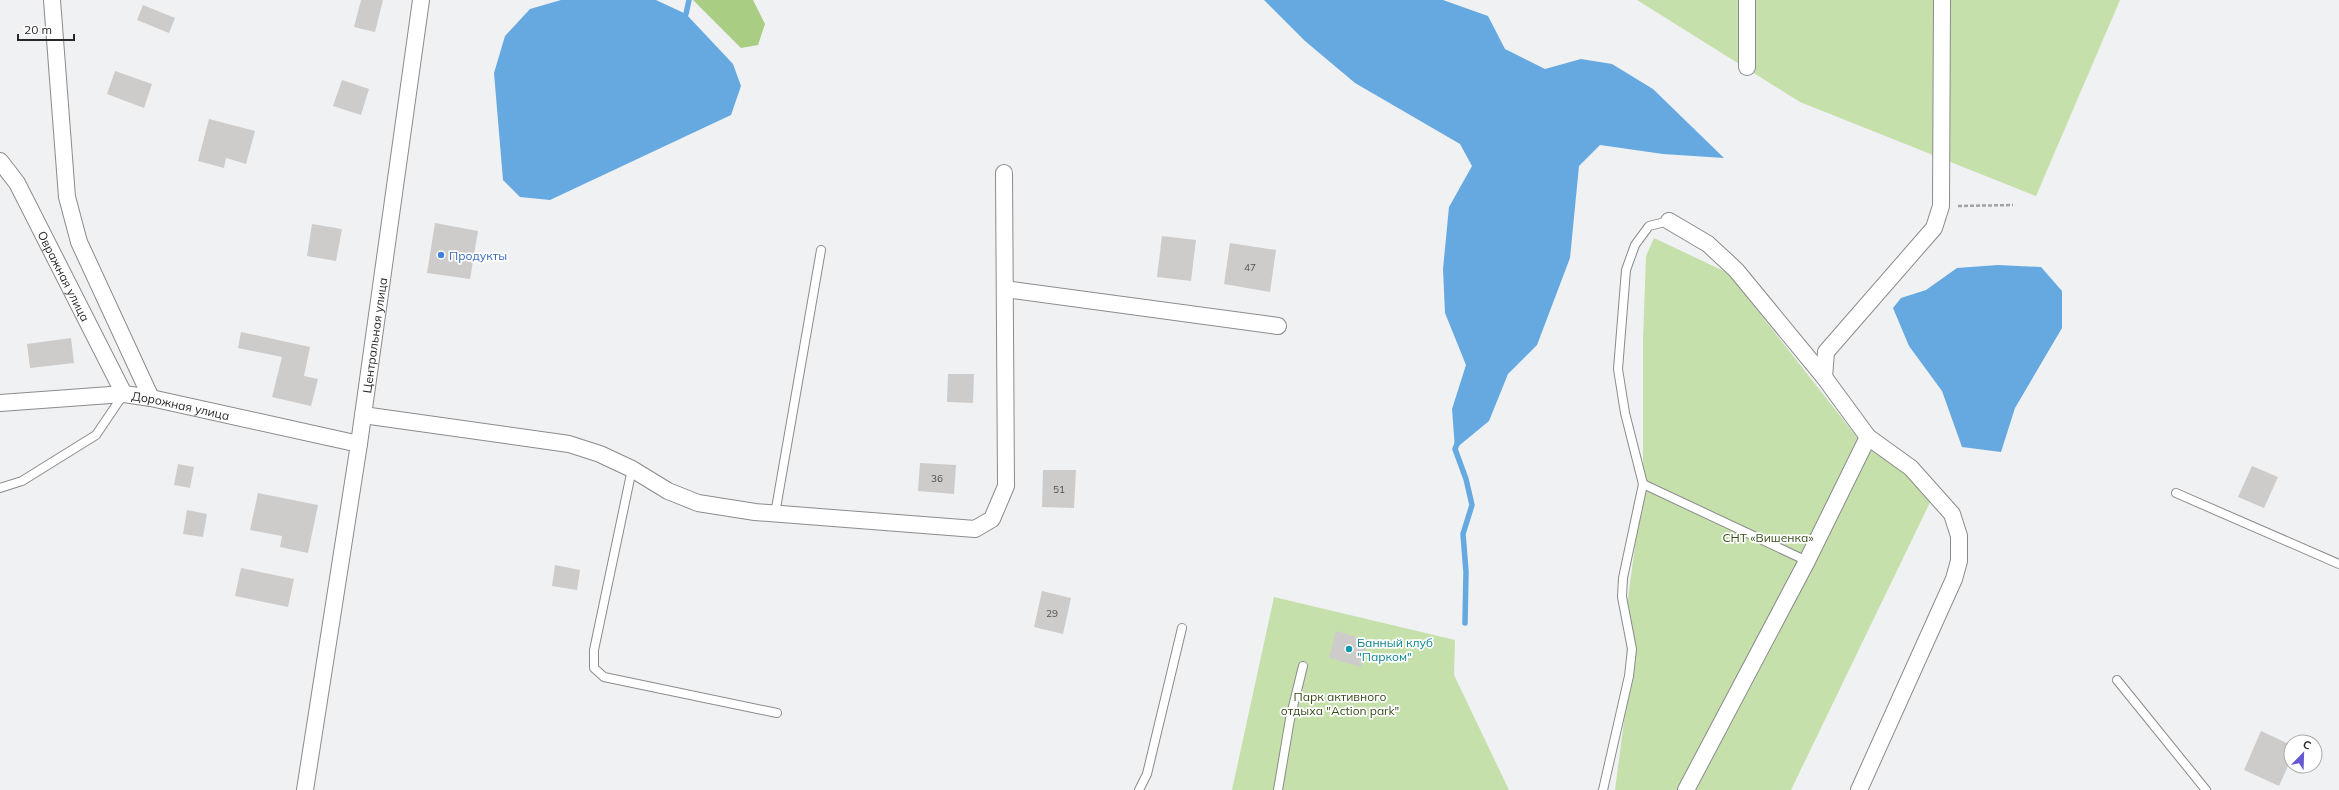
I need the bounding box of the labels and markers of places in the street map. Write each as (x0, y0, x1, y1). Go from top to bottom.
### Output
place label: Продукты (449, 248, 507, 263)
marker: Продукты (436, 250, 446, 260)
place label: Банный клуб "Парком" (1357, 635, 1433, 664)
marker: Банный клуб "Парком" (1344, 644, 1354, 654)

